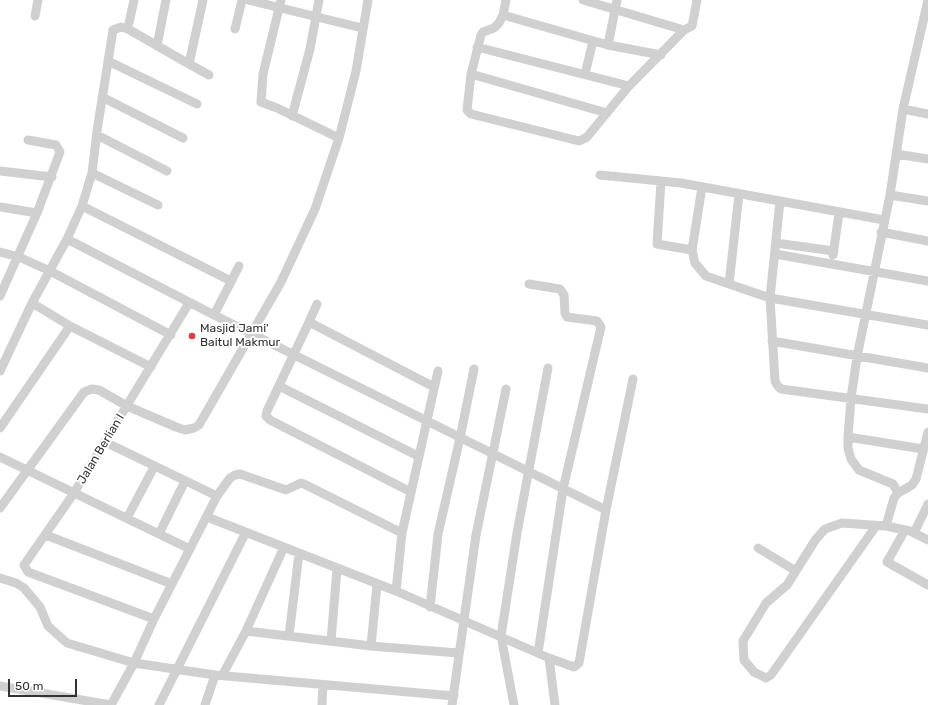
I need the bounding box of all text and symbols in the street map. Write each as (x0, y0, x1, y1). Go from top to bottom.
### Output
place label: Masjid Jami' Baitul Makmur (200, 322, 280, 350)
marker: Masjid Jami' Baitul Makmur (187, 331, 197, 341)
street label: Jalan Berlian I (74, 411, 128, 487)
scale bar (10, 671, 79, 697)
text: 50 m (15, 679, 43, 693)

